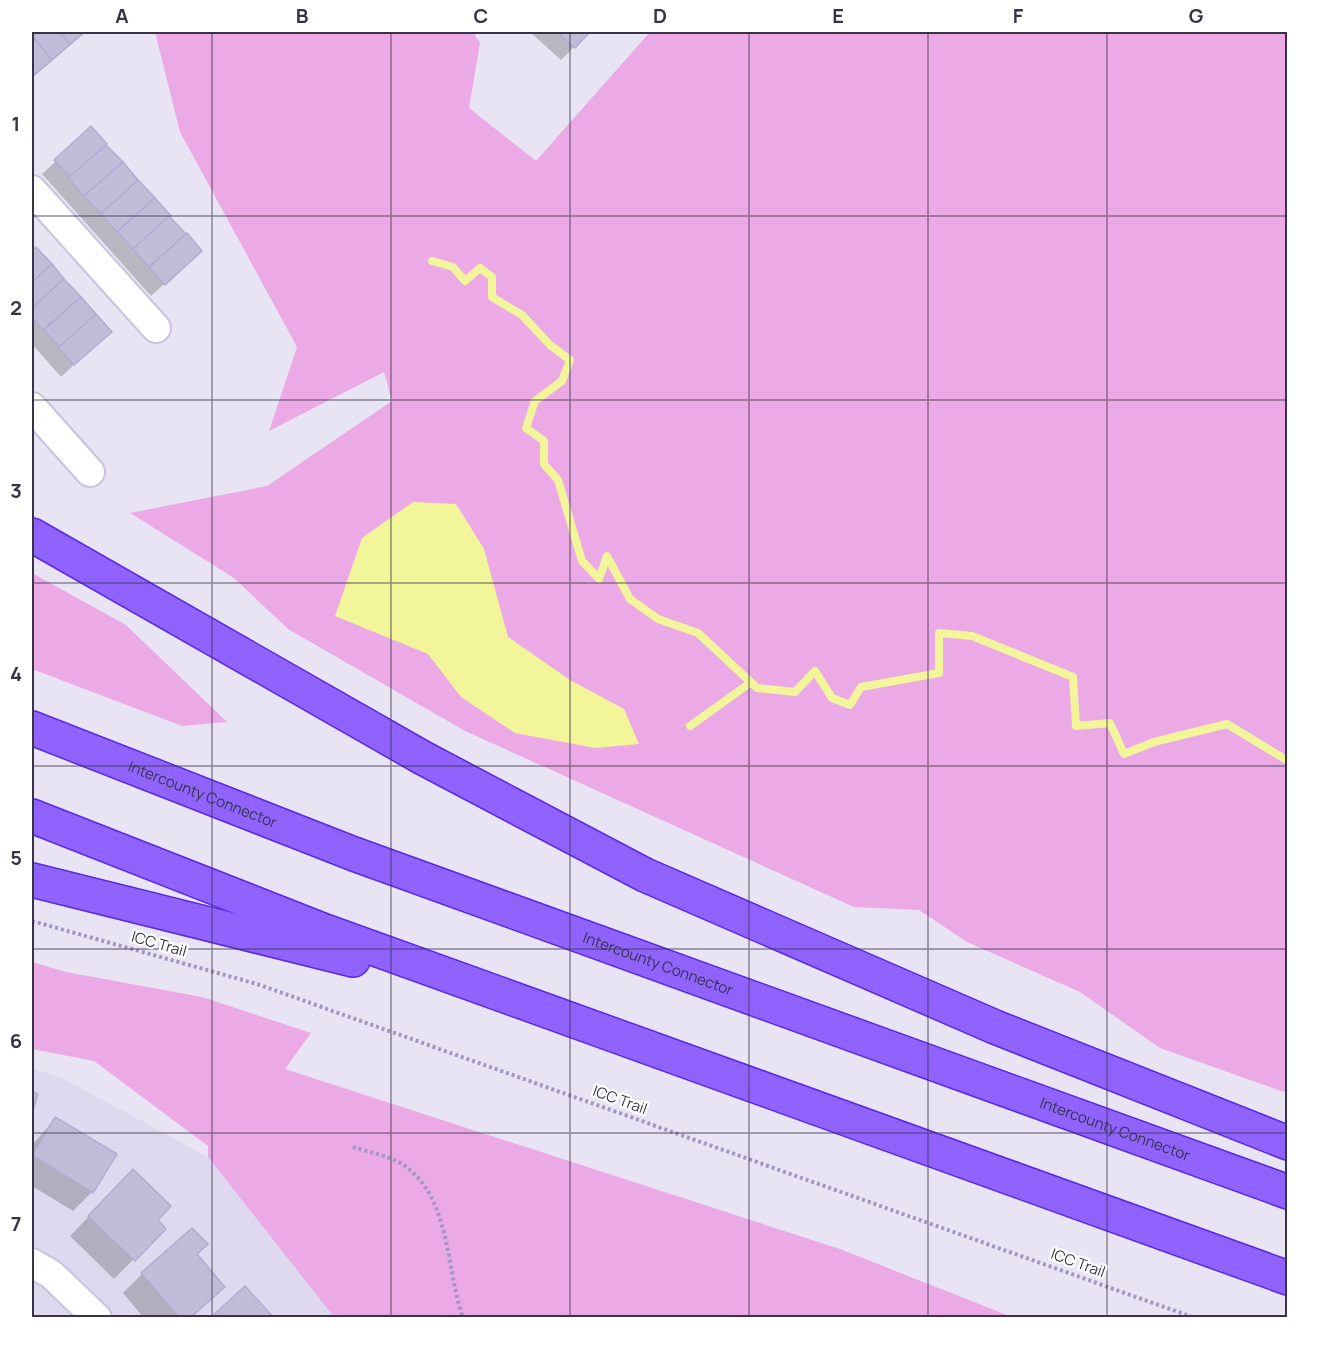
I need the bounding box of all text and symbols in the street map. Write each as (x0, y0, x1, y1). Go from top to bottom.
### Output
text: A (115, 2, 129, 29)
text: B (296, 2, 309, 29)
text: C (474, 2, 488, 29)
text: D (653, 2, 667, 29)
text: E (832, 2, 844, 29)
text: F (1013, 2, 1024, 29)
text: G (1189, 2, 1204, 29)
text: 1 (12, 110, 20, 137)
text: 2 (10, 294, 22, 321)
text: 3 (10, 477, 22, 504)
text: 4 (10, 660, 22, 687)
street label: Intercounty Connector (125, 756, 281, 833)
text: 5 (10, 844, 22, 871)
street label: ICC Trail (129, 926, 189, 961)
street label: Intercounty Connector (580, 927, 737, 1001)
text: 6 (10, 1027, 22, 1054)
street label: ICC Trail (590, 1080, 650, 1119)
street label: Intercounty Connector (1037, 1092, 1194, 1166)
text: 7 (11, 1210, 21, 1237)
street label: ICC Trail (1048, 1243, 1108, 1282)

